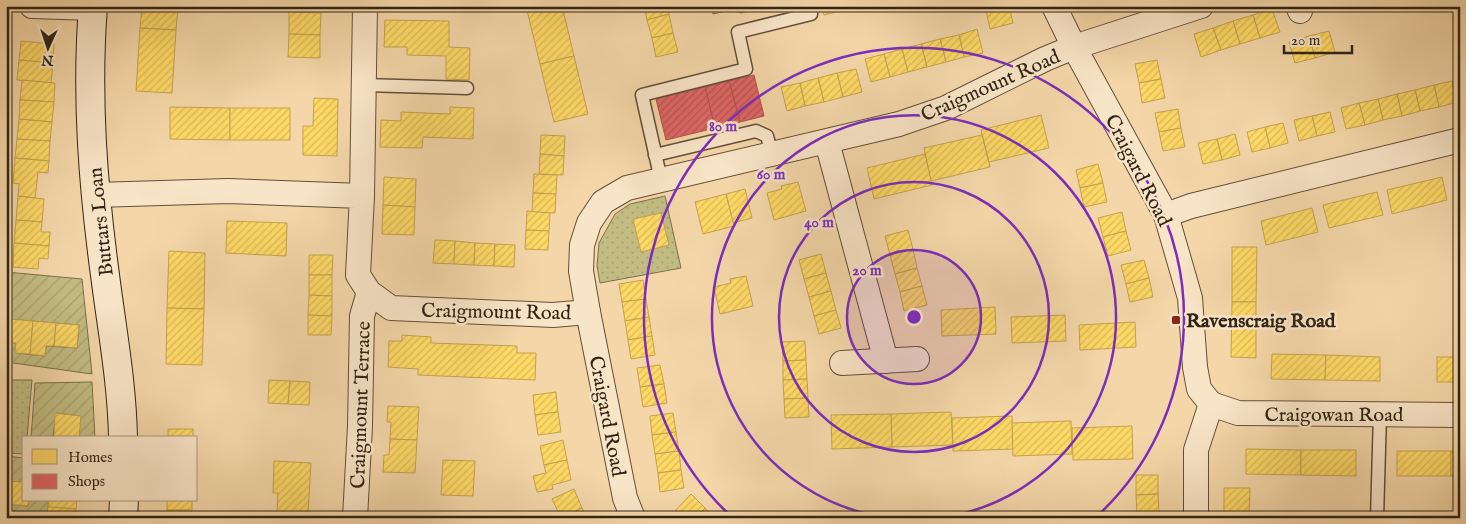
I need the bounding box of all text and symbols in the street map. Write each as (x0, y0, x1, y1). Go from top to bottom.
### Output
north arrow (22, 22, 72, 72)
scale bar (1284, 22, 1351, 54)
text: 20 m (1291, 31, 1321, 50)
street label: Craigmount Road (917, 44, 1064, 128)
text: N (41, 51, 55, 69)
street label: Craigard Road (1099, 110, 1177, 231)
text: 80 m (709, 117, 737, 136)
text: 60 m (757, 165, 786, 184)
street label: Buttars Loan (83, 166, 120, 277)
text: 40 m (804, 213, 834, 232)
text: 20 m (852, 261, 882, 280)
street label: Craigmount Road (421, 299, 571, 326)
centre of rings (905, 308, 923, 326)
place label: Ravenscraig Road (1186, 309, 1337, 334)
marker: Ravenscraig Road (1170, 314, 1182, 326)
street label: Craigmount Terrace (346, 321, 377, 489)
street label: Craigard Road (583, 354, 631, 479)
street label: Craigowan Road (1265, 403, 1404, 428)
legend (22, 436, 198, 502)
text: Homes (68, 448, 112, 467)
text: Shops (68, 472, 105, 491)

